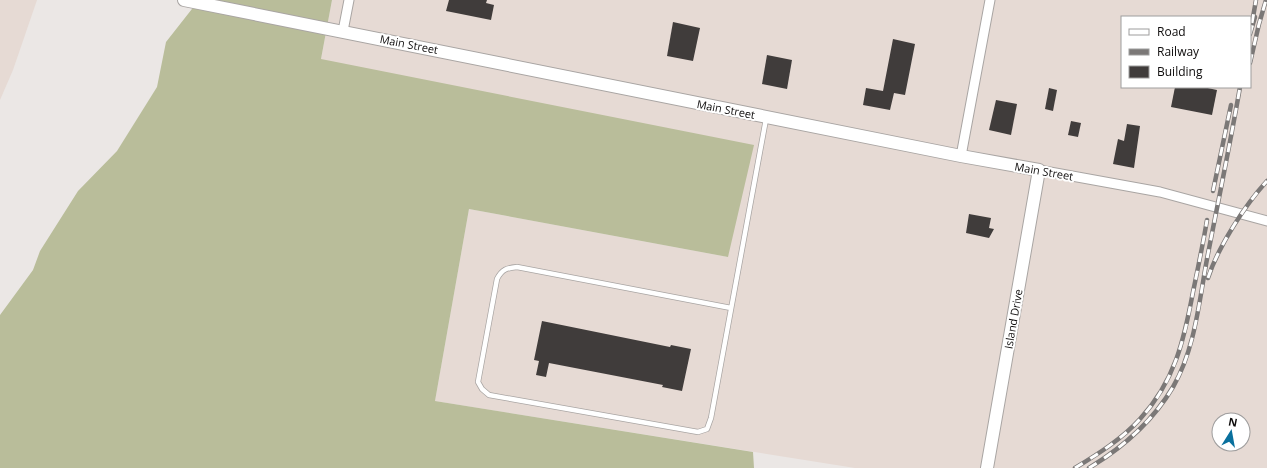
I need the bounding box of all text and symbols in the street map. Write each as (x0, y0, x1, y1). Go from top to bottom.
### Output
legend (1121, 16, 1251, 88)
text: Road (1157, 23, 1186, 40)
street label: Main Street (379, 31, 440, 57)
text: Railway (1157, 43, 1200, 60)
text: Building (1157, 63, 1203, 80)
street label: Main Street (696, 96, 757, 122)
street label: Main Street (1014, 158, 1074, 184)
street label: Island Drive (1000, 288, 1026, 350)
north arrow (1211, 412, 1251, 452)
text: N (1227, 413, 1239, 430)

